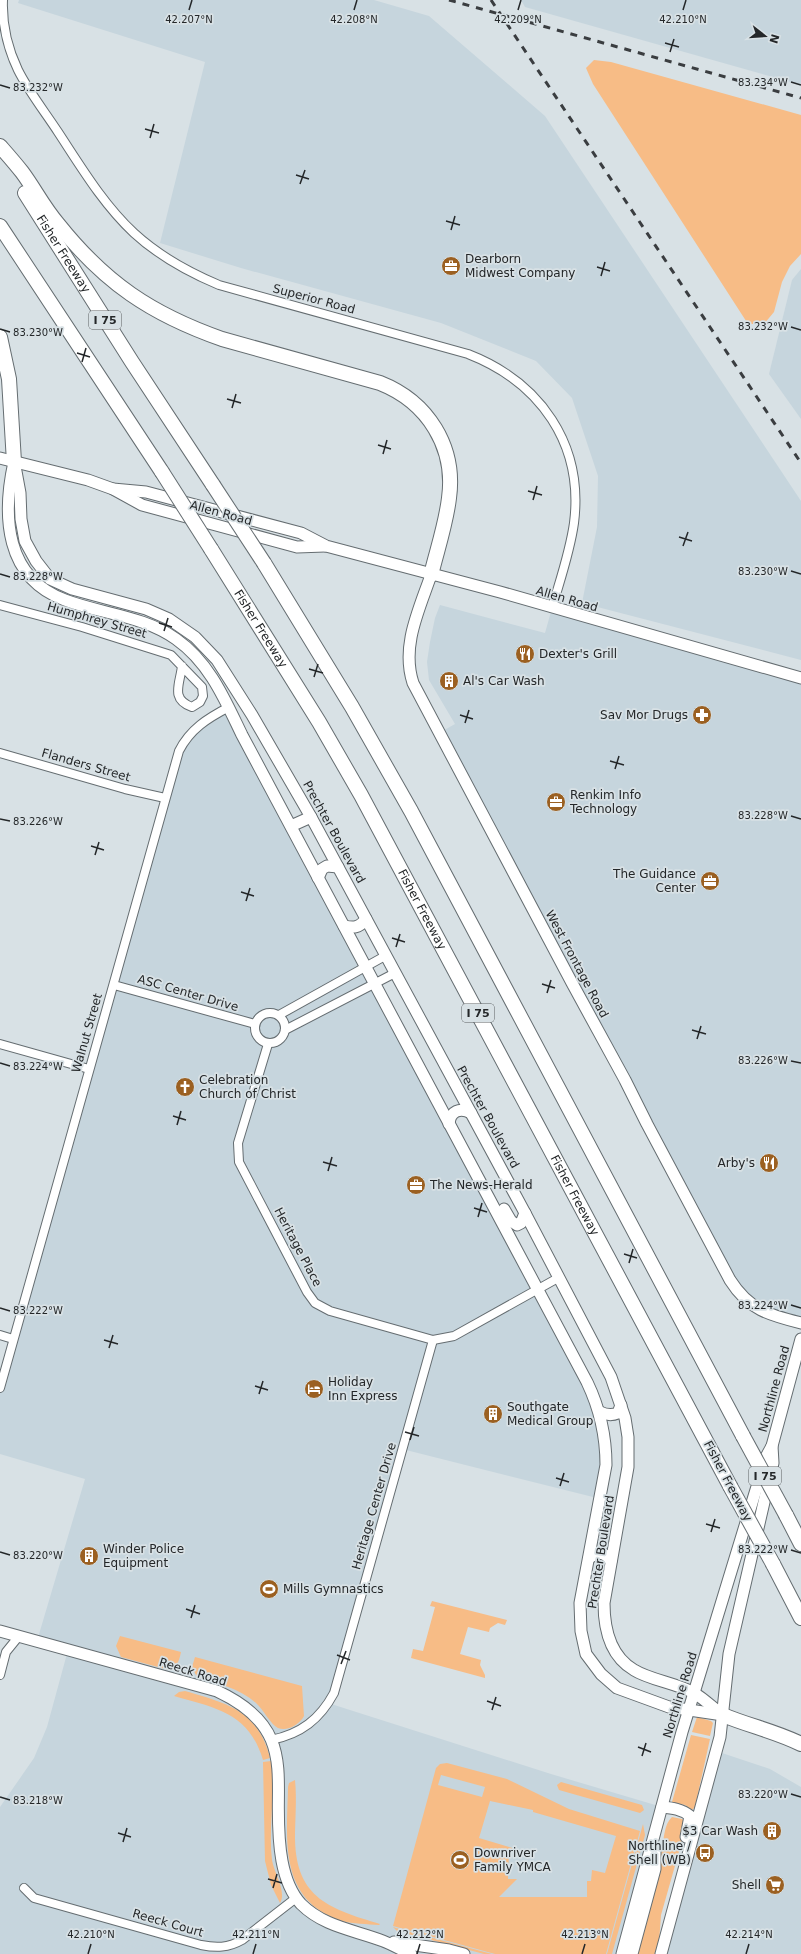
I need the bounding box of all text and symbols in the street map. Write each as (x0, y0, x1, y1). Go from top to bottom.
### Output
text: 42.207°N (165, 14, 213, 25)
text: 42.208°N (330, 14, 378, 25)
text: 42.209°N (494, 14, 542, 25)
text: 42.210°N (659, 14, 707, 25)
north arrow (745, 16, 785, 56)
text: N (767, 32, 782, 45)
text: 83.234°W (738, 77, 788, 88)
text: 83.232°W (13, 82, 63, 93)
street label: Fisher Freeway (34, 212, 93, 295)
place label: Dearborn Midwest Company (465, 252, 575, 280)
office icon: Dearborn Midwest Company (440, 255, 462, 277)
street label: Superior Road (271, 281, 357, 317)
road number: I 75 (89, 311, 121, 329)
text: 83.232°W (738, 321, 788, 332)
text: 83.230°W (13, 327, 63, 338)
street label: Allen Road (188, 498, 254, 528)
text: 83.230°W (738, 566, 788, 577)
text: 83.228°W (13, 571, 63, 582)
street label: Allen Road (534, 583, 600, 615)
street label: Fisher Freeway (231, 587, 290, 670)
street label: Humphrey Street (46, 599, 149, 641)
restaurant icon: Dexter's Grill (514, 643, 536, 665)
place label: Dexter's Grill (539, 647, 617, 661)
building icon: Al's Car Wash (438, 670, 460, 692)
place label: Al's Car Wash (463, 674, 545, 688)
pharmacy icon: Sav Mor Drugs (691, 704, 713, 726)
place label: Sav Mor Drugs (600, 708, 688, 722)
street label: Flanders Street (40, 746, 132, 784)
street label: Prechter Boulevard (300, 778, 368, 886)
place label: Renkim Info Technology (569, 788, 641, 816)
office icon: Renkim Info Technology (545, 791, 567, 813)
text: 83.228°W (738, 810, 788, 821)
text: 83.226°W (13, 816, 63, 827)
street label: Fisher Freeway (395, 867, 449, 952)
place label: The Guidance Center (612, 867, 696, 895)
office icon: The Guidance Center (699, 870, 721, 892)
street label: West Frontage Road (543, 908, 611, 1020)
street label: ASC Center Drive (136, 972, 240, 1014)
street label: Walnut Street (69, 991, 105, 1074)
road number: I 75 (462, 1004, 494, 1022)
text: 83.226°W (738, 1055, 788, 1066)
text: 83.224°W (13, 1061, 63, 1072)
street label: Prechter Boulevard (454, 1063, 522, 1171)
place label: Celebration Church of Christ (199, 1073, 296, 1101)
church icon: Celebration Church of Christ (174, 1076, 196, 1098)
restaurant icon: Arby's (758, 1152, 780, 1174)
street label: Fisher Freeway (548, 1153, 602, 1238)
place label: Arby's (718, 1156, 755, 1170)
office icon: The News-Herald (405, 1174, 427, 1196)
place label: The News-Herald (429, 1178, 533, 1192)
street label: Heritage Place (271, 1205, 325, 1289)
text: 83.224°W (738, 1300, 788, 1311)
text: 83.222°W (13, 1305, 63, 1316)
street label: Northline Road (756, 1344, 792, 1434)
place label: Holiday Inn Express (328, 1375, 397, 1403)
hotel icon: Holiday Inn Express (303, 1378, 325, 1400)
place label: Southgate Medical Group (507, 1400, 593, 1428)
building icon: Southgate Medical Group (482, 1403, 504, 1425)
street label: Fisher Freeway (701, 1438, 755, 1524)
street label: Heritage Center Drive (349, 1441, 399, 1571)
road number: I 75 (749, 1467, 781, 1485)
street label: Prechter Boulevard (585, 1494, 617, 1610)
place label: Winder Police Equipment (103, 1542, 184, 1570)
text: 83.222°W (738, 1544, 788, 1555)
building icon: Winder Police Equipment (78, 1545, 100, 1567)
text: 83.220°W (13, 1550, 63, 1561)
sports icon: Mills Gymnastics (258, 1578, 280, 1600)
place label: Mills Gymnastics (283, 1582, 384, 1596)
street label: Northline Road (660, 1650, 700, 1740)
street label: Reeck Road (157, 1655, 229, 1689)
text: 83.220°W (738, 1789, 788, 1800)
text: 83.218°W (13, 1795, 63, 1806)
building icon: $3 Car Wash (761, 1820, 783, 1842)
place label: $3 Car Wash (682, 1824, 758, 1838)
place label: Northline / Shell (WB) (628, 1839, 692, 1867)
bus stop icon: Northline / Shell (WB) (694, 1842, 716, 1864)
place label: Downriver Family YMCA (474, 1846, 551, 1874)
sports icon: Downriver Family YMCA (449, 1849, 471, 1871)
supermarket icon: Shell (764, 1874, 786, 1896)
place label: Shell (732, 1878, 761, 1892)
street label: Reeck Court (131, 1906, 205, 1940)
text: 42.210°N (67, 1929, 115, 1940)
text: 42.211°N (232, 1929, 280, 1940)
text: 42.212°N (396, 1929, 444, 1940)
text: 42.213°N (561, 1929, 609, 1940)
text: 42.214°N (725, 1929, 773, 1940)

